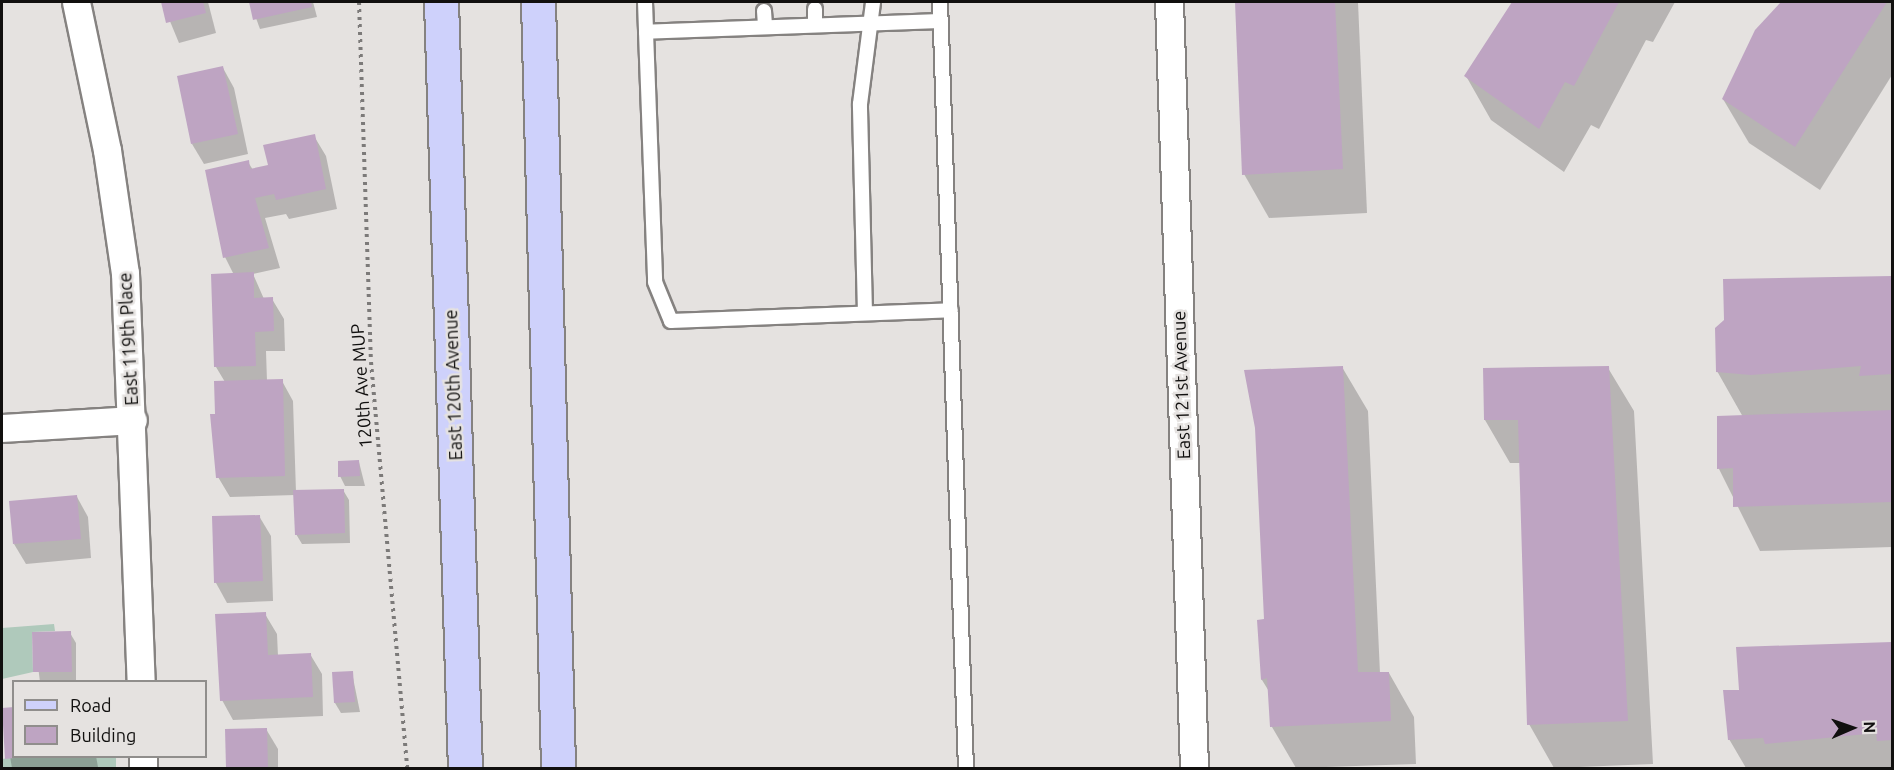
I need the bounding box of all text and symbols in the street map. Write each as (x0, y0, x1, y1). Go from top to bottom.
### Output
street label: East 119th Place (114, 272, 142, 406)
street label: East 120th Avenue (440, 309, 466, 461)
street label: East 121st Avenue (1168, 310, 1194, 460)
street label: 120th Ave MUP (346, 323, 376, 449)
legend (12, 680, 207, 758)
text: Road (70, 695, 112, 715)
north arrow (1822, 698, 1882, 758)
text: N (1861, 721, 1879, 734)
text: Building (70, 725, 136, 745)

